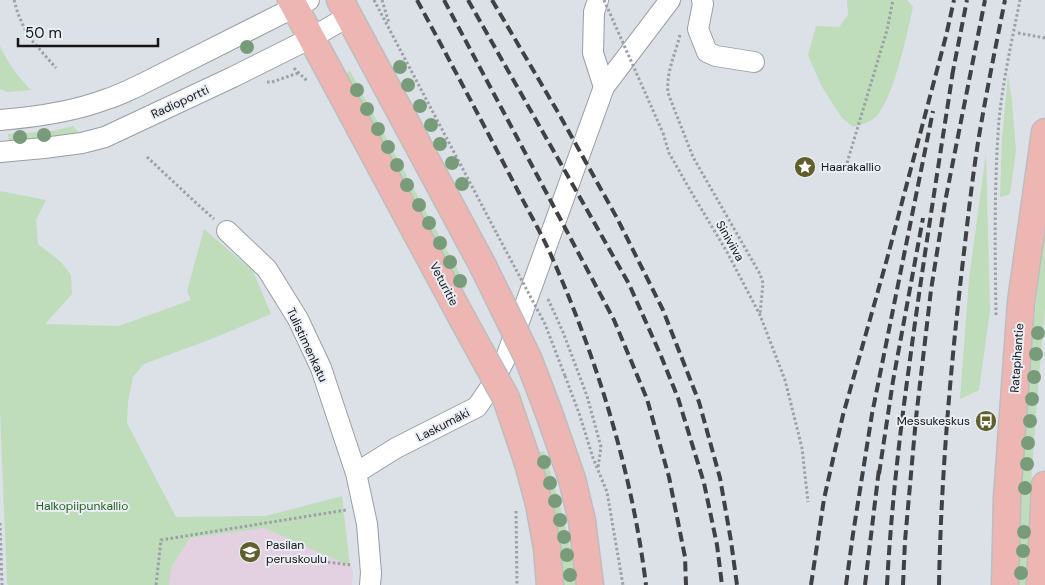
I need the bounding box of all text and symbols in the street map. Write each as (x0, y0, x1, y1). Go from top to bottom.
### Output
scale bar (18, 15, 158, 47)
text: 50 m (25, 23, 62, 43)
street label: Radioportti (148, 82, 212, 122)
place icon: Haarakallio (793, 155, 817, 179)
place label: Haarakallio (821, 159, 881, 175)
street label: Siniviiva (712, 218, 748, 264)
street label: Veturitie (426, 259, 462, 309)
street label: Tulistimenkatu (283, 305, 331, 385)
street label: Ratapihantie (1007, 323, 1027, 393)
street label: Laskumäki (414, 405, 473, 445)
bus stop icon: Messukeskus (974, 409, 998, 433)
place label: Messukeskus (897, 413, 970, 429)
park label: Halkopiipunkallio (36, 498, 128, 514)
place label: Pasilan peruskoulu (266, 537, 327, 567)
school or university icon: Pasilan peruskoulu (238, 540, 262, 564)

